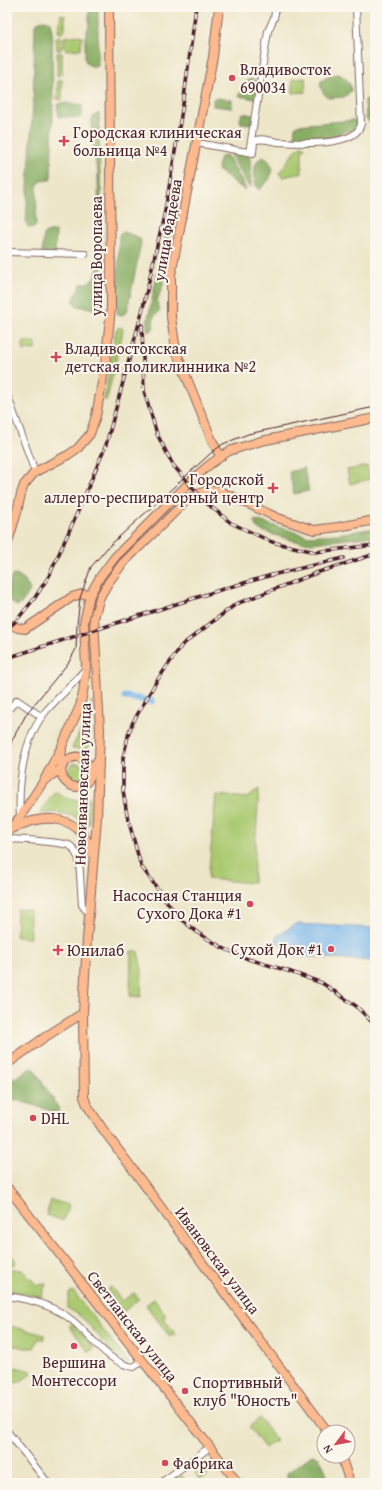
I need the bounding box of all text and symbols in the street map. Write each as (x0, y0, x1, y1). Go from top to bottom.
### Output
place label: Владивосток 690034 (240, 57, 332, 99)
marker: Владивосток 690034 (227, 73, 237, 83)
place label: Городская клиническая больница №4 (73, 120, 242, 162)
marker: Городская клиническая больница №4 (58, 135, 70, 147)
street label: улица Фадеева (146, 176, 188, 284)
street label: улица Воропаева (84, 195, 108, 317)
place label: Владивостокская детская поликлинника №2 (65, 336, 256, 378)
marker: Владивостокская детская поликлинника №2 (50, 351, 62, 363)
place label: Городской аллерго-респираторный центр (44, 467, 264, 509)
marker: Городской аллерго-респираторный центр (267, 482, 279, 494)
street label: Новоивановская улица (67, 702, 97, 866)
place label: Насосная Станция Сухого Дока #1 (113, 883, 242, 925)
marker: Насосная Станция Сухого Дока #1 (245, 899, 255, 909)
place label: Сухой Док #1 (231, 937, 323, 961)
place label: Юнилаб (67, 938, 124, 962)
marker: Юнилаб (52, 944, 64, 956)
marker: Сухой Док #1 (326, 944, 336, 954)
place label: DHL (41, 1106, 69, 1130)
marker: DHL (28, 1113, 38, 1123)
street label: Ивановская улица (169, 1201, 267, 1319)
street label: Светланская улица (82, 1265, 184, 1387)
marker: Вершина Монтессори (69, 1341, 79, 1351)
place label: Вершина Монтессори (31, 1350, 117, 1392)
place label: Спортивный клуб "Юность" (193, 1370, 298, 1412)
marker: Спортивный клуб "Юность" (180, 1386, 190, 1396)
north arrow (316, 1424, 356, 1464)
text: N (318, 1441, 336, 1457)
place label: Фабрика (173, 1451, 234, 1475)
marker: Фабрика (160, 1458, 170, 1468)

